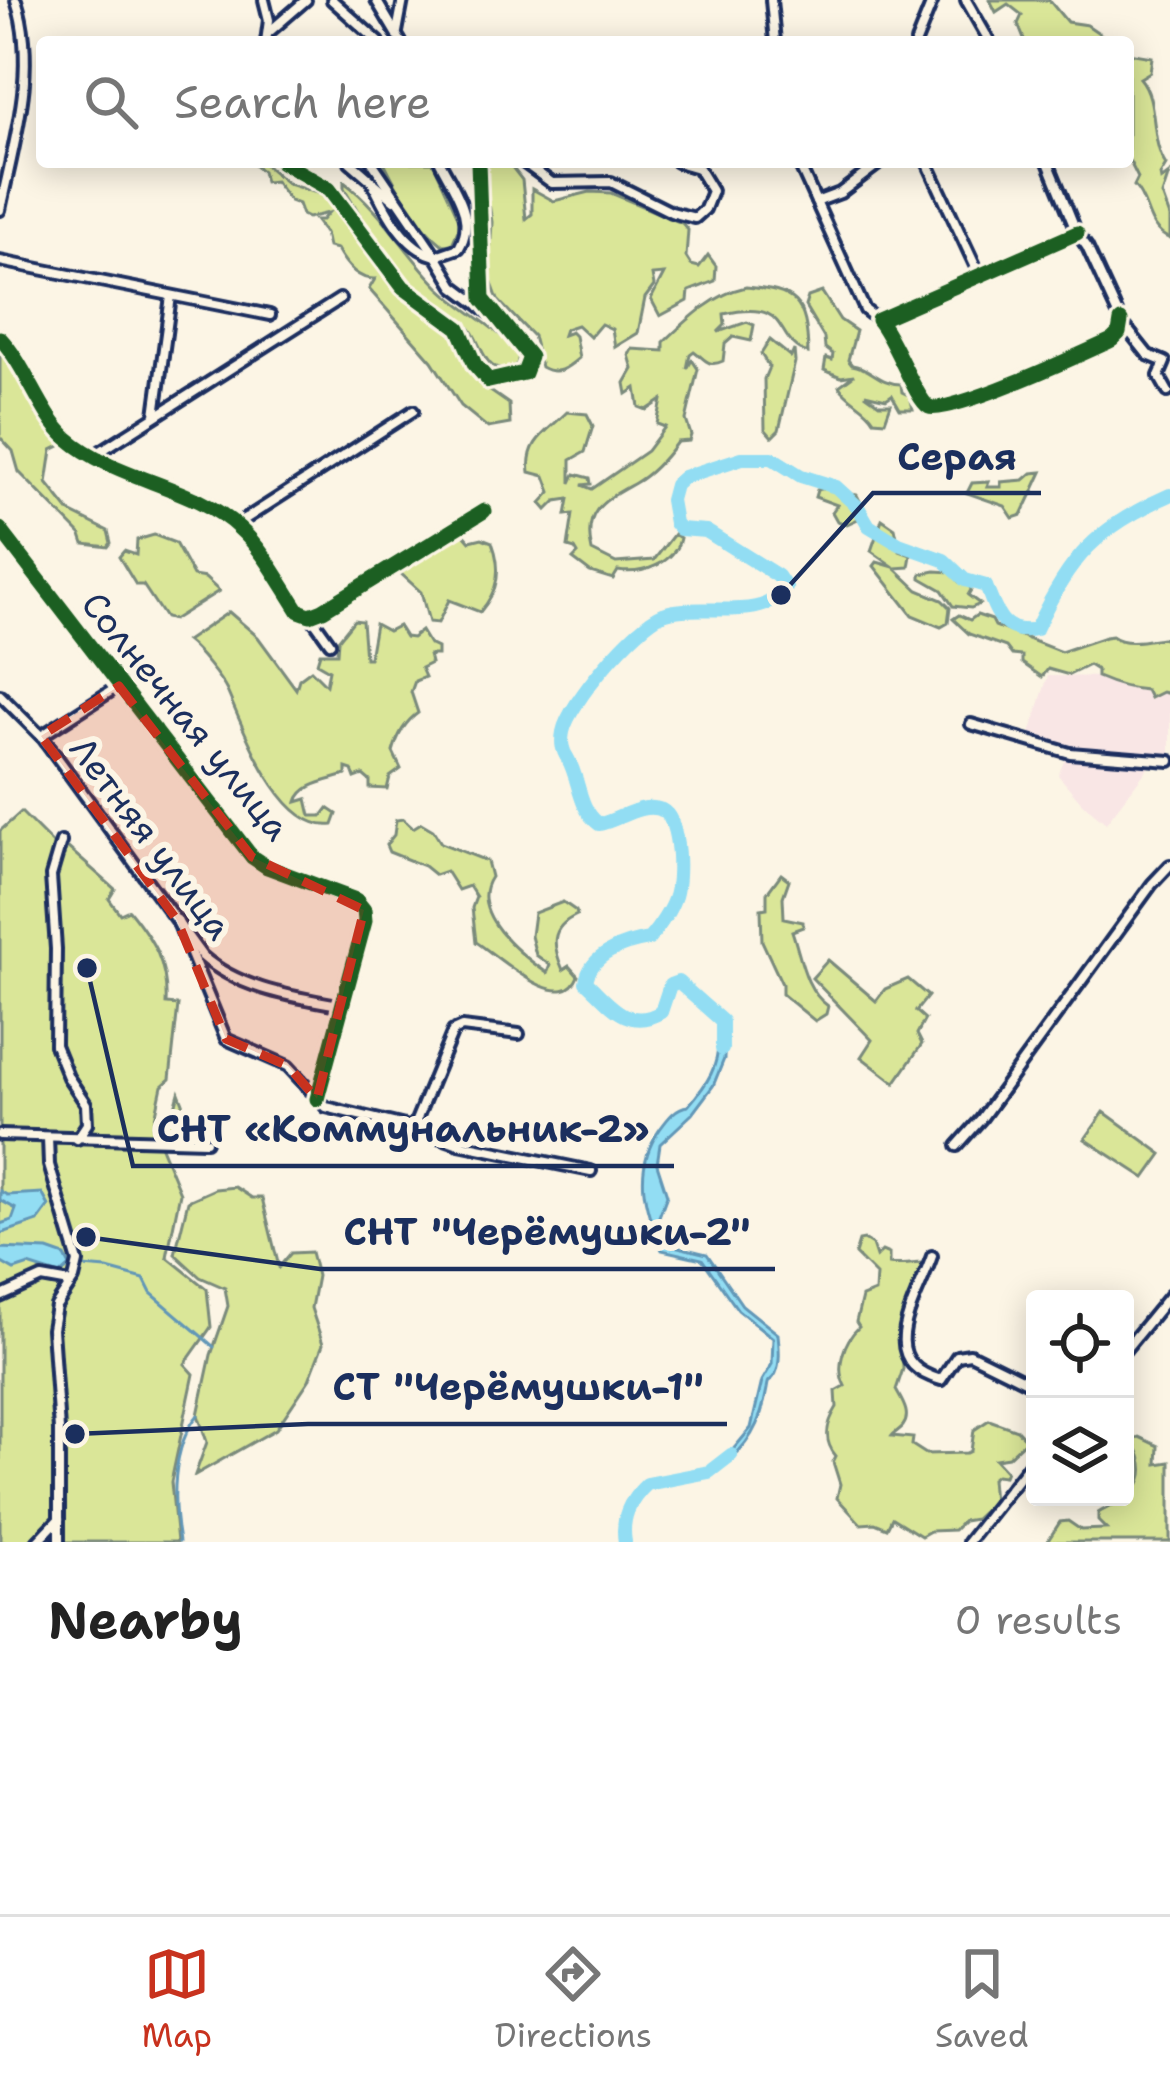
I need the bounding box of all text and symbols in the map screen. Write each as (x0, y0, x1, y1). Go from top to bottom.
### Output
search box (36, 36, 1134, 168)
icon: search (78, 69, 144, 135)
text: Search here (174, 72, 431, 132)
callout: Серая (873, 418, 1041, 493)
text: Серая (897, 430, 1017, 482)
street label: Солнечная улица (70, 581, 302, 851)
street label: Летняя улица (58, 726, 244, 950)
callout: СНТ «Коммунальник-2» (133, 1091, 674, 1166)
text: СНТ «Коммунальник-2» (157, 1102, 650, 1154)
callout: СНТ "Черёмушки-2" (320, 1194, 775, 1269)
text: СНТ "Черёмушки-2" (343, 1205, 751, 1257)
map controls (1026, 1290, 1134, 1506)
button: locate (1026, 1290, 1134, 1398)
callout: СТ "Черёмушки-1" (308, 1349, 727, 1424)
text: СТ "Черёмушки-1" (332, 1360, 704, 1412)
button: layers (1026, 1398, 1134, 1506)
text: Nearby (48, 1586, 243, 1654)
text: 0 results (955, 1594, 1122, 1646)
tab: Map (141, 1941, 212, 2058)
tab: Directions (495, 1941, 652, 2058)
tab: Saved (935, 1941, 1029, 2058)

